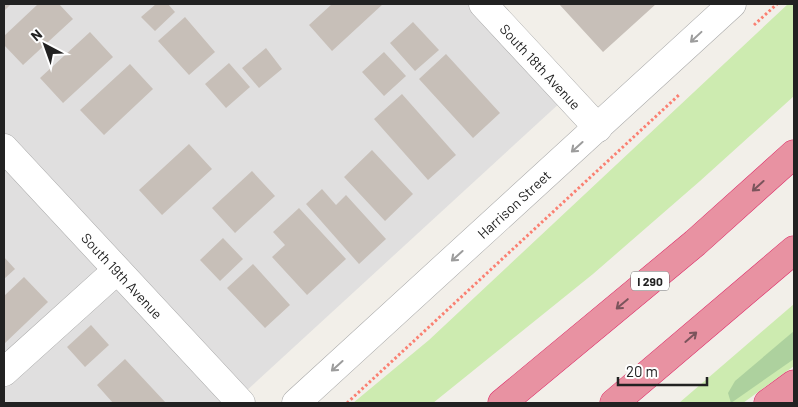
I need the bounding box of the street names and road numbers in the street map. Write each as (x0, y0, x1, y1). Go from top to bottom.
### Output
street label: South 18th Avenue (497, 20, 585, 113)
street label: Harrison Street (474, 166, 554, 242)
street label: South 19th Avenue (78, 229, 166, 322)
road number: I 290 (631, 272, 669, 290)

